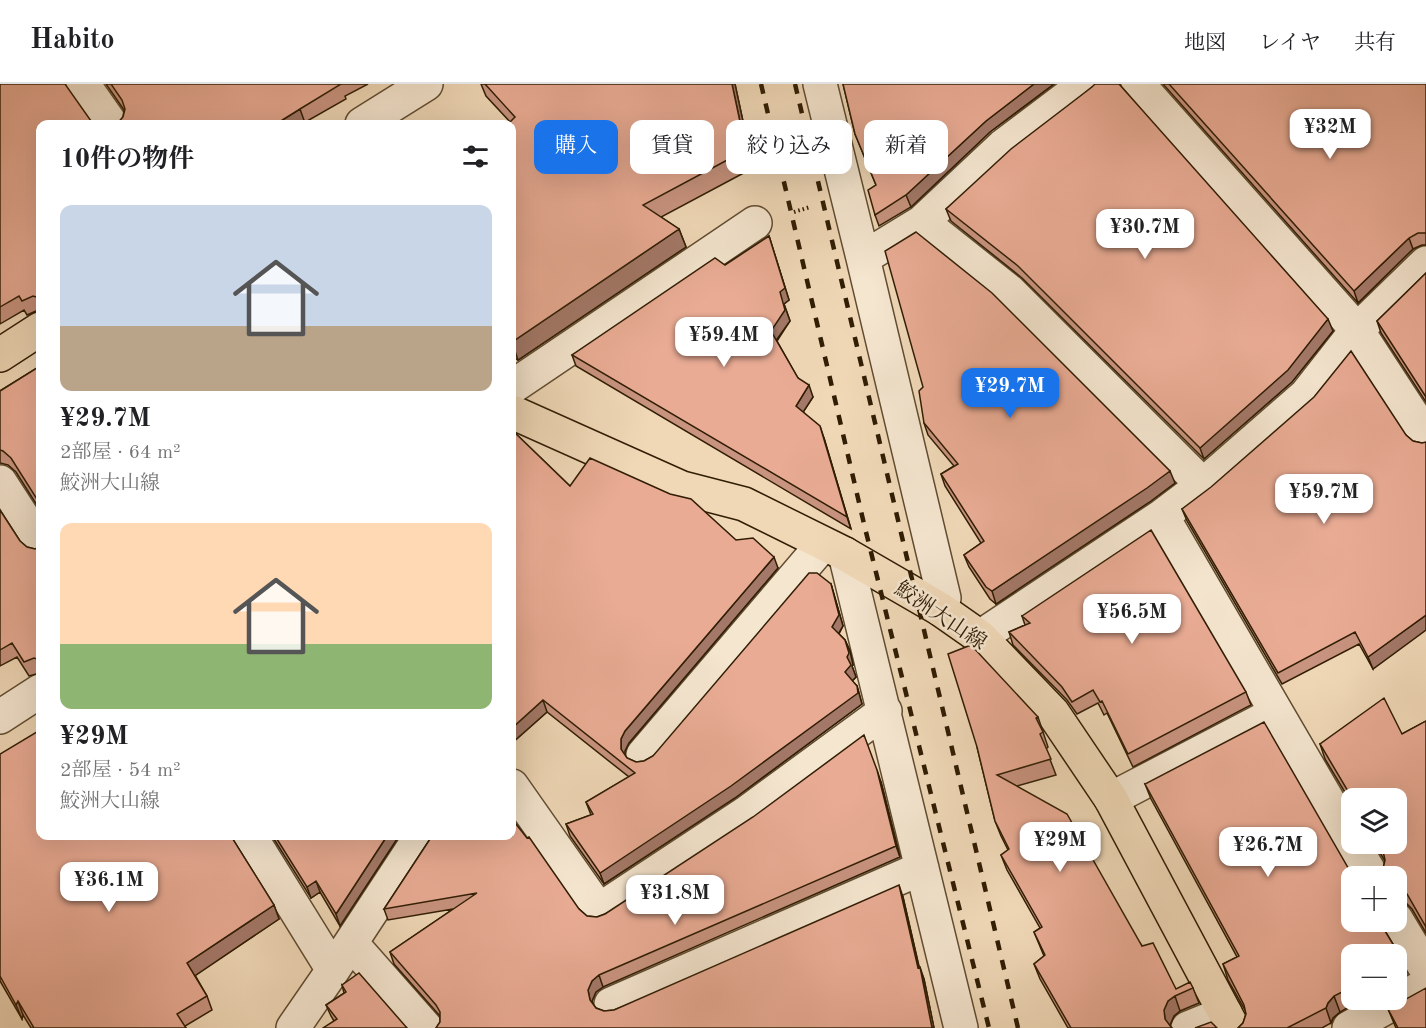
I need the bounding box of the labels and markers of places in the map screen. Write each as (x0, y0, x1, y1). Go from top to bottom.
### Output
pin: ¥32M (1294, 109, 1366, 160)
pin: ¥30.7M (1096, 209, 1194, 260)
pin: ¥59.4M (675, 317, 773, 368)
pin: ¥29.7M (961, 368, 1059, 419)
pin: ¥59.7M (1275, 474, 1373, 525)
pin: ¥56.5M (1083, 594, 1181, 645)
pin: ¥29M (1024, 822, 1096, 873)
pin: ¥26.7M (1219, 827, 1317, 878)
pin: ¥36.1M (60, 862, 158, 913)
pin: ¥31.8M (626, 875, 724, 926)

